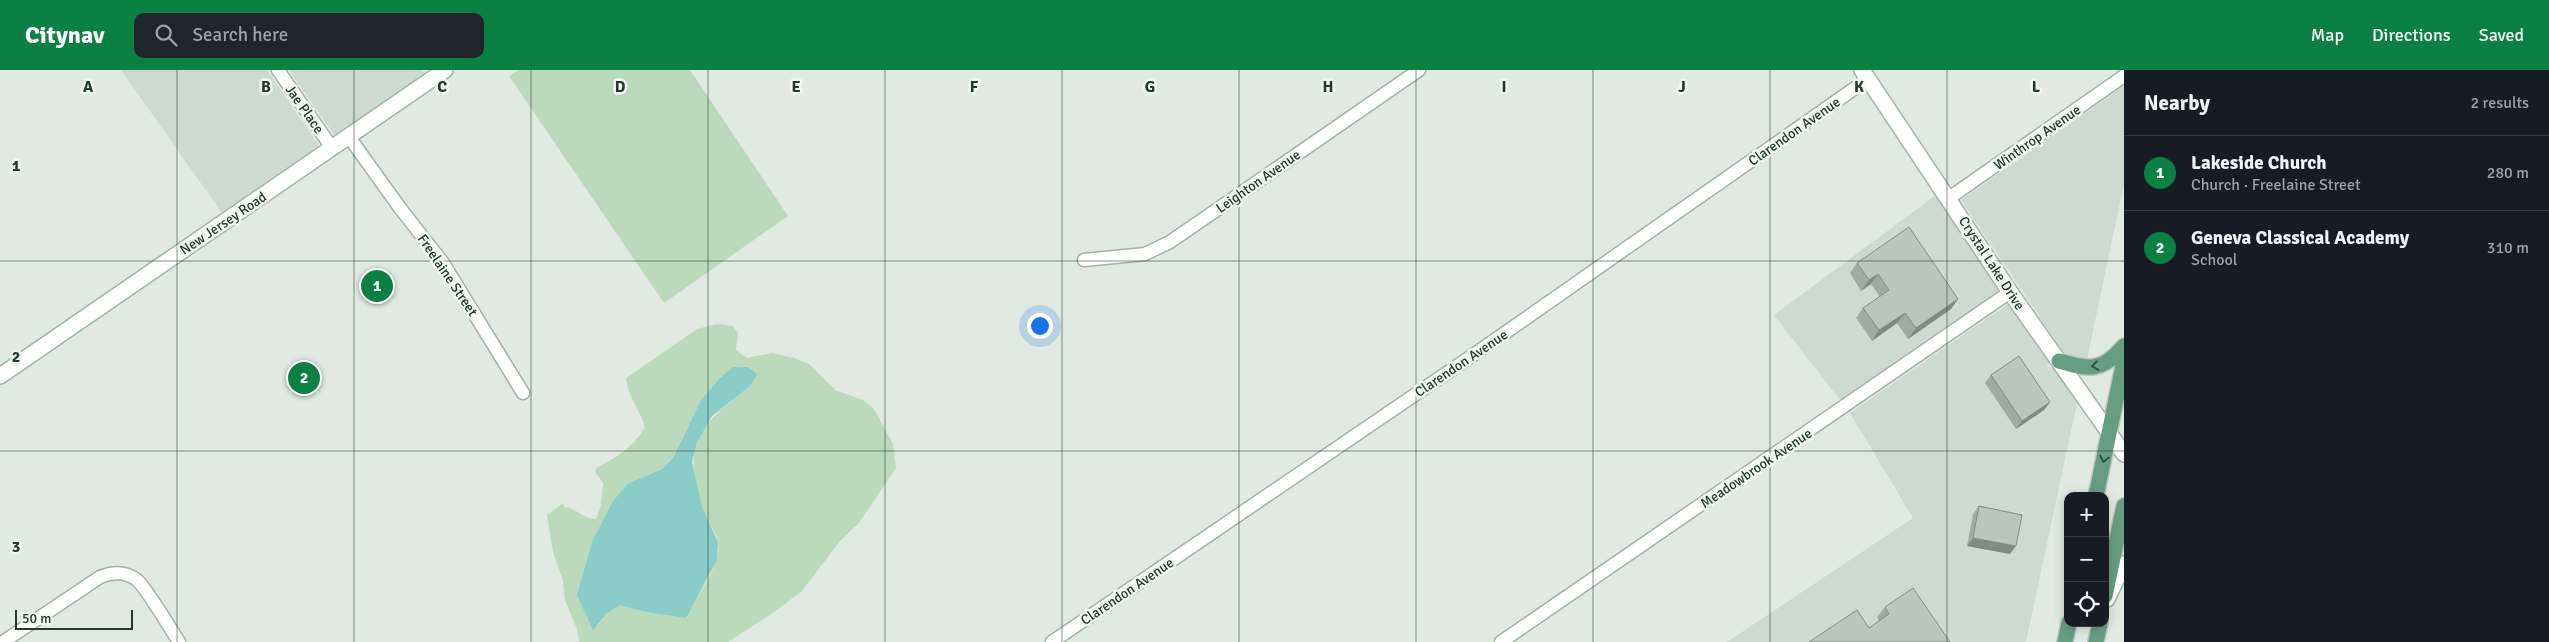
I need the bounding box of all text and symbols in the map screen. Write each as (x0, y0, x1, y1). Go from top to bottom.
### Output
search box (134, 13, 484, 58)
text: Citynav (25, 20, 104, 50)
icon: search (152, 21, 180, 49)
text: Search here (192, 23, 288, 47)
text: Map (2311, 24, 2344, 46)
text: Directions (2372, 24, 2451, 46)
text: Saved (2479, 24, 2524, 46)
text: A (83, 77, 94, 97)
text: B (261, 77, 271, 97)
text: C (437, 77, 447, 97)
text: D (615, 77, 626, 97)
text: E (791, 77, 801, 97)
text: F (970, 77, 979, 97)
text: G (1145, 77, 1155, 97)
text: H (1323, 77, 1333, 97)
text: I (1501, 77, 1507, 97)
text: J (1678, 77, 1686, 97)
text: K (1854, 77, 1864, 97)
text: L (2032, 77, 2041, 97)
street label: Jae Place (282, 82, 328, 137)
text: Nearby (2144, 90, 2210, 116)
street label: Clarendon Avenue (1745, 93, 1844, 169)
text: 2 results (2470, 93, 2529, 113)
street label: Winthrop Avenue (1991, 101, 2084, 174)
street label: Leighton Avenue (1213, 146, 1304, 217)
text: Lakeside Church (2191, 151, 2327, 175)
text: 1 (12, 156, 21, 176)
text: 1 (2156, 163, 2164, 183)
text: 280 m (2487, 163, 2529, 183)
text: Church · Freelaine Street (2191, 175, 2361, 195)
street label: New Jersey Road (177, 188, 270, 259)
street label: Crystal Lake Drive (1955, 213, 2028, 313)
text: Geneva Classical Academy (2191, 226, 2409, 250)
street label: Freelaine Street (414, 231, 481, 320)
text: 2 (2156, 238, 2164, 258)
text: 310 m (2487, 238, 2529, 258)
text: School (2191, 250, 2237, 270)
pin: 1 (361, 267, 393, 305)
your location (1027, 313, 1053, 339)
street label: Clarendon Avenue (1412, 326, 1511, 401)
text: 2 (12, 347, 20, 367)
pin: 2 (288, 359, 320, 397)
one-way arrow (2090, 360, 2098, 371)
street label: Meadowbrook Avenue (1697, 425, 1815, 512)
one-way arrow (2099, 455, 2109, 464)
map controls (2064, 492, 2109, 627)
button: + (2064, 492, 2109, 537)
text: 3 (12, 537, 20, 557)
button: − (2064, 537, 2109, 582)
street label: Clarendon Avenue (1078, 554, 1177, 629)
button: locate (2064, 582, 2109, 627)
scale bar (15, 607, 132, 630)
text: 50 m (22, 610, 51, 627)

